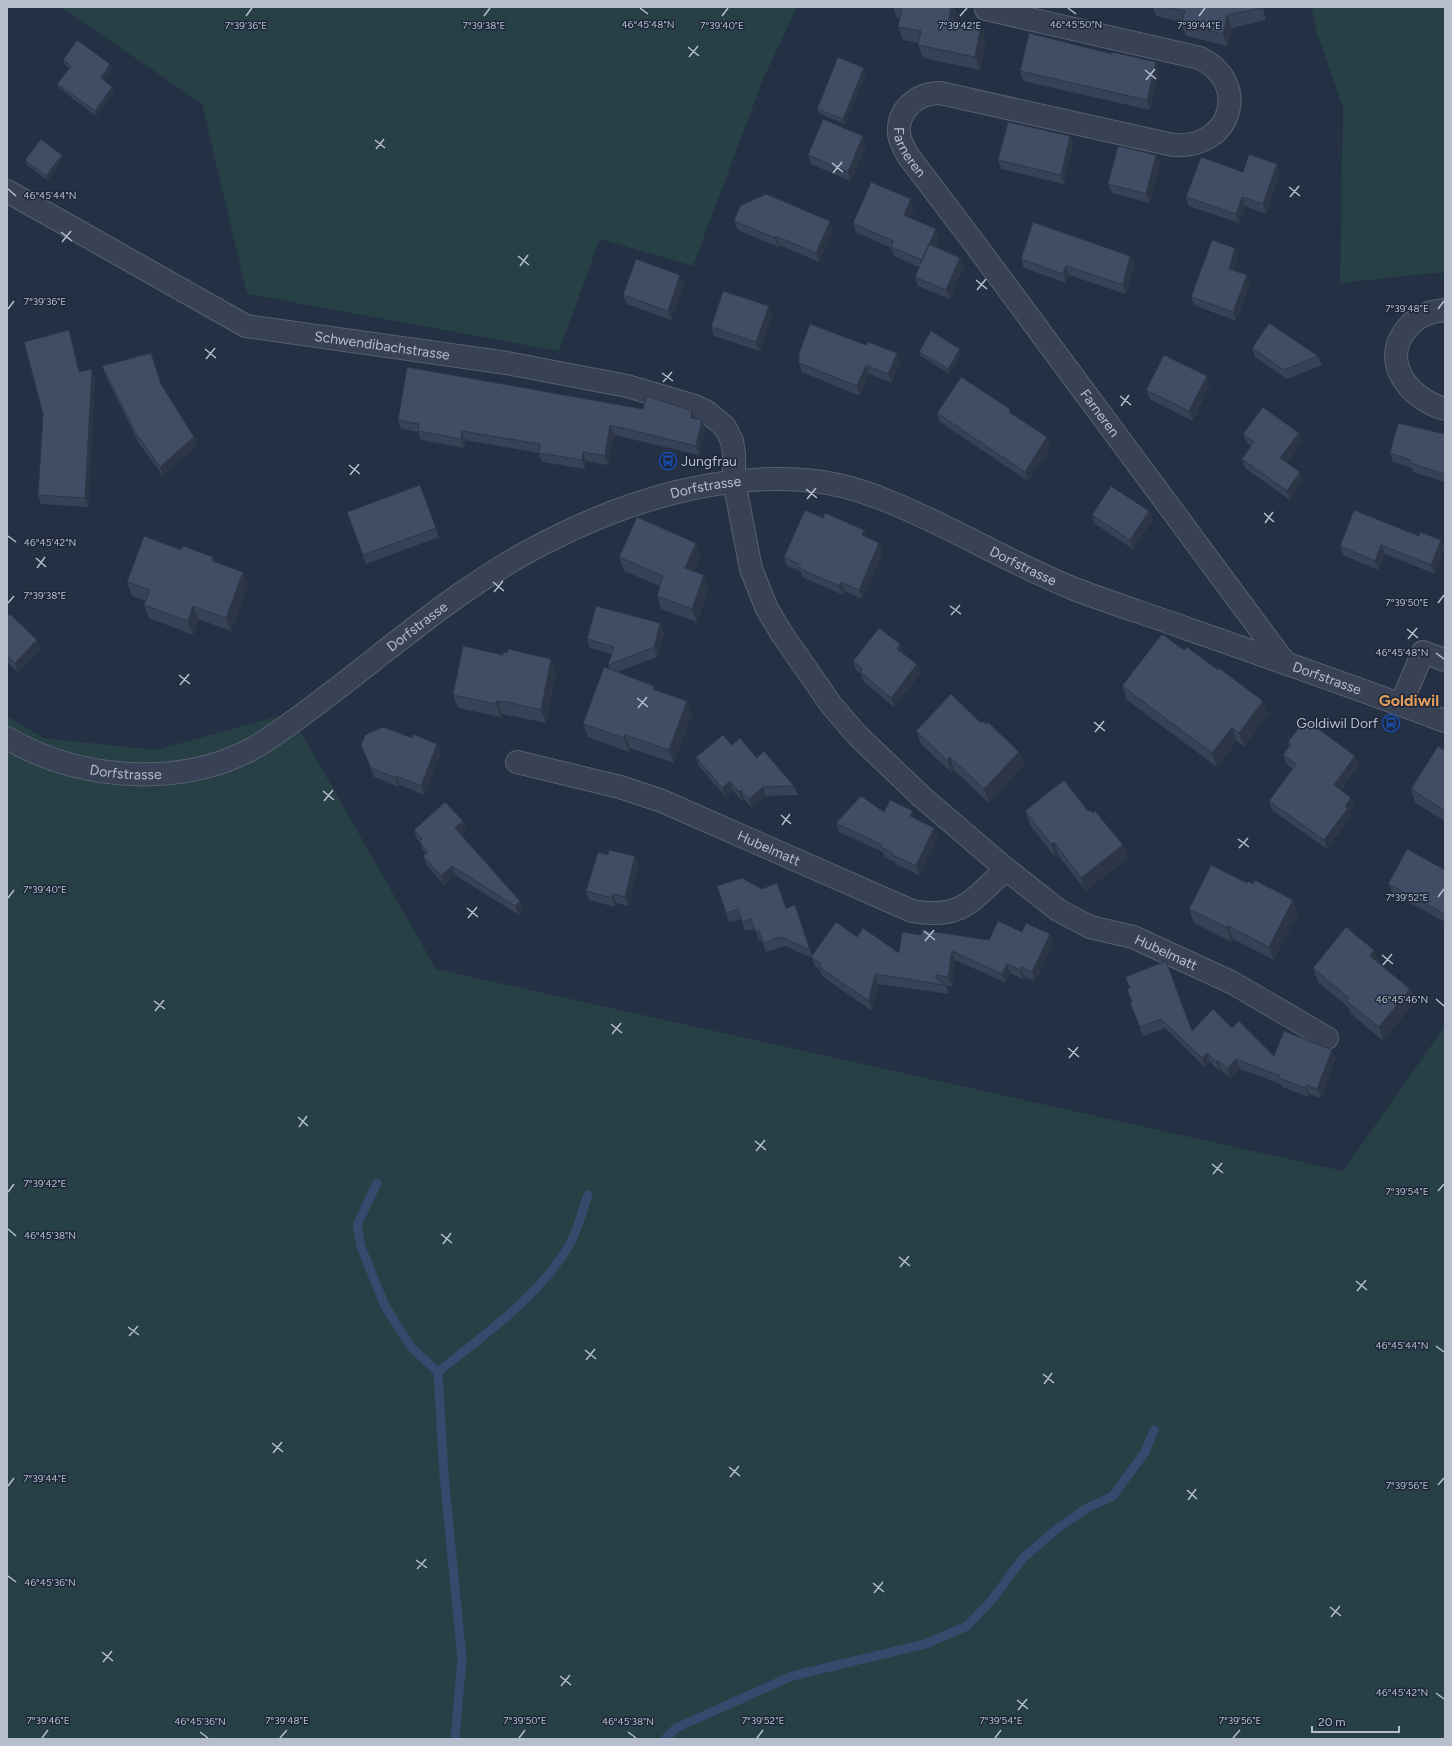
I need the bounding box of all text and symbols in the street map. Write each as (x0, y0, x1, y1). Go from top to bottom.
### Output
text: 46°45'48"N (622, 18, 674, 31)
text: 46°45'50"N (1050, 18, 1102, 31)
text: 7°39'36"E (225, 19, 267, 32)
text: 7°39'38"E (463, 19, 506, 32)
text: 7°39'40"E (700, 19, 744, 32)
text: 7°39'42"E (938, 19, 982, 32)
text: 7°39'44"E (1177, 19, 1221, 32)
street label: Farneren (890, 127, 930, 181)
text: 46°45'44"N (24, 189, 76, 202)
text: 7°39'36"E (24, 295, 66, 308)
text: 7°39'48"E (1385, 302, 1429, 315)
street label: Schwendibachstrasse (313, 327, 451, 363)
street label: Farneren (1077, 386, 1123, 440)
bus stop icon: Jungfrau (658, 451, 678, 471)
place label: Jungfrau (681, 453, 737, 470)
street label: Dorfstrasse (668, 472, 742, 502)
text: 46°45'42"N (24, 536, 76, 549)
street label: Dorfstrasse (987, 542, 1060, 589)
text: 7°39'38"E (24, 589, 67, 602)
text: 7°39'50"E (1385, 596, 1429, 609)
street label: Dorfstrasse (383, 598, 451, 655)
text: 46°45'48"N (1376, 646, 1428, 659)
street label: Dorfstrasse (1290, 658, 1364, 698)
district label: Goldiwil (1379, 691, 1439, 710)
bus stop icon: Goldiwil Dorf (1381, 713, 1401, 733)
place label: Goldiwil Dorf (1296, 715, 1379, 732)
street label: Dorfstrasse (88, 761, 162, 783)
street label: Hubelmatt (735, 827, 803, 869)
text: 7°39'40"E (23, 883, 67, 896)
text: 7°39'52"E (1386, 891, 1428, 904)
street label: Hubelmatt (1132, 930, 1200, 974)
text: 46°45'46"N (1376, 993, 1428, 1006)
text: 7°39'42"E (23, 1177, 67, 1190)
text: 7°39'54"E (1385, 1185, 1429, 1198)
text: 46°45'38"N (24, 1229, 76, 1242)
text: 46°45'44"N (1376, 1339, 1428, 1352)
text: 7°39'44"E (23, 1472, 67, 1485)
text: 7°39'56"E (1386, 1479, 1428, 1492)
text: 46°45'36"N (24, 1576, 76, 1589)
text: 46°45'42"N (1376, 1686, 1428, 1699)
scale bar (1312, 1708, 1399, 1734)
text: 7°39'46"E (26, 1714, 70, 1727)
text: 7°39'48"E (265, 1714, 309, 1727)
text: 7°39'50"E (503, 1714, 547, 1727)
text: 7°39'52"E (742, 1714, 784, 1727)
text: 7°39'54"E (979, 1714, 1023, 1727)
text: 7°39'56"E (1219, 1714, 1261, 1727)
text: 46°45'36"N (174, 1715, 226, 1728)
text: 46°45'38"N (602, 1715, 654, 1728)
text: 20 m (1318, 1715, 1346, 1729)

